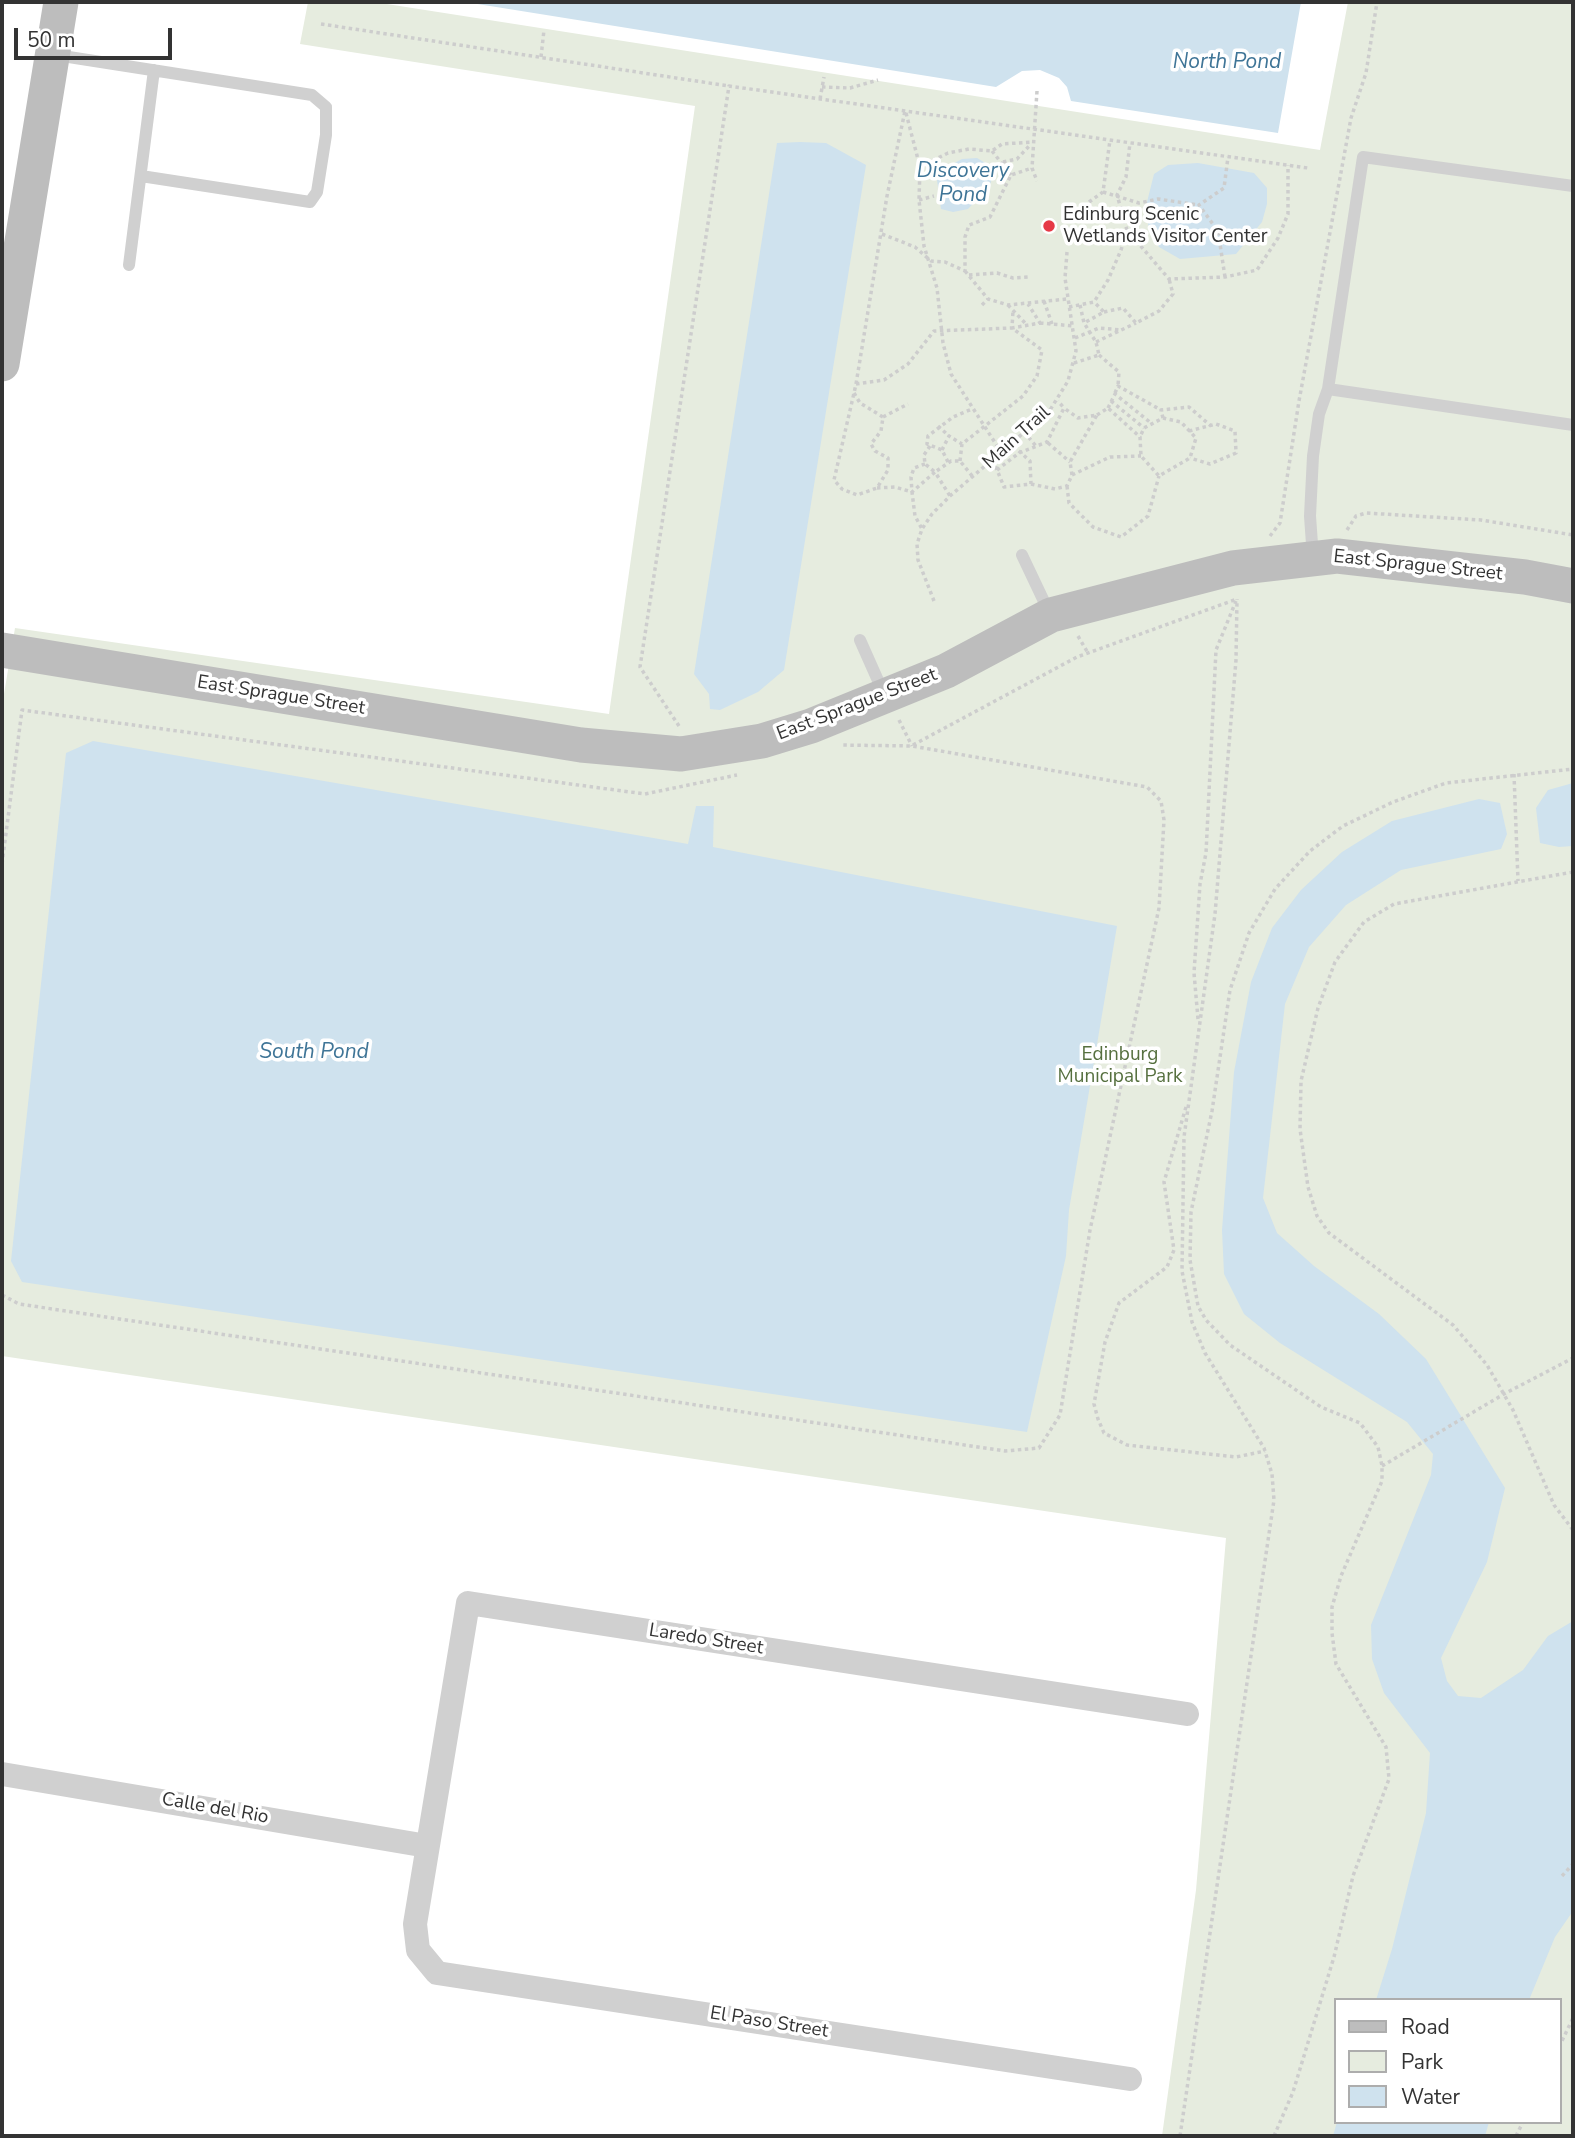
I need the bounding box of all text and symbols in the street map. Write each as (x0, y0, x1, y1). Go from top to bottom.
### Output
scale bar (18, 14, 175, 58)
text: 50 m (27, 26, 76, 54)
water label: North Pond (1173, 50, 1281, 76)
water label: Discovery Pond (917, 159, 1009, 209)
place label: Edinburg Scenic Wetlands Visitor Center (1063, 204, 1267, 248)
marker: Edinburg Scenic Wetlands Visitor Center (1041, 218, 1057, 234)
street label: Main Trail (978, 402, 1056, 474)
street label: East Sprague Street (1332, 546, 1504, 586)
street label: East Sprague Street (774, 664, 940, 746)
street label: East Sprague Street (195, 671, 367, 721)
water label: South Pond (259, 1040, 369, 1066)
park label: Edinburg Municipal Park (1058, 1044, 1182, 1088)
street label: Laredo Street (647, 1620, 765, 1660)
street label: Calle del Rio (160, 1788, 270, 1830)
legend (1334, 1998, 1561, 2124)
street label: El Paso Street (708, 2002, 830, 2044)
text: Road (1401, 2013, 1450, 2041)
text: Park (1401, 2048, 1443, 2076)
text: Water (1401, 2083, 1460, 2111)

